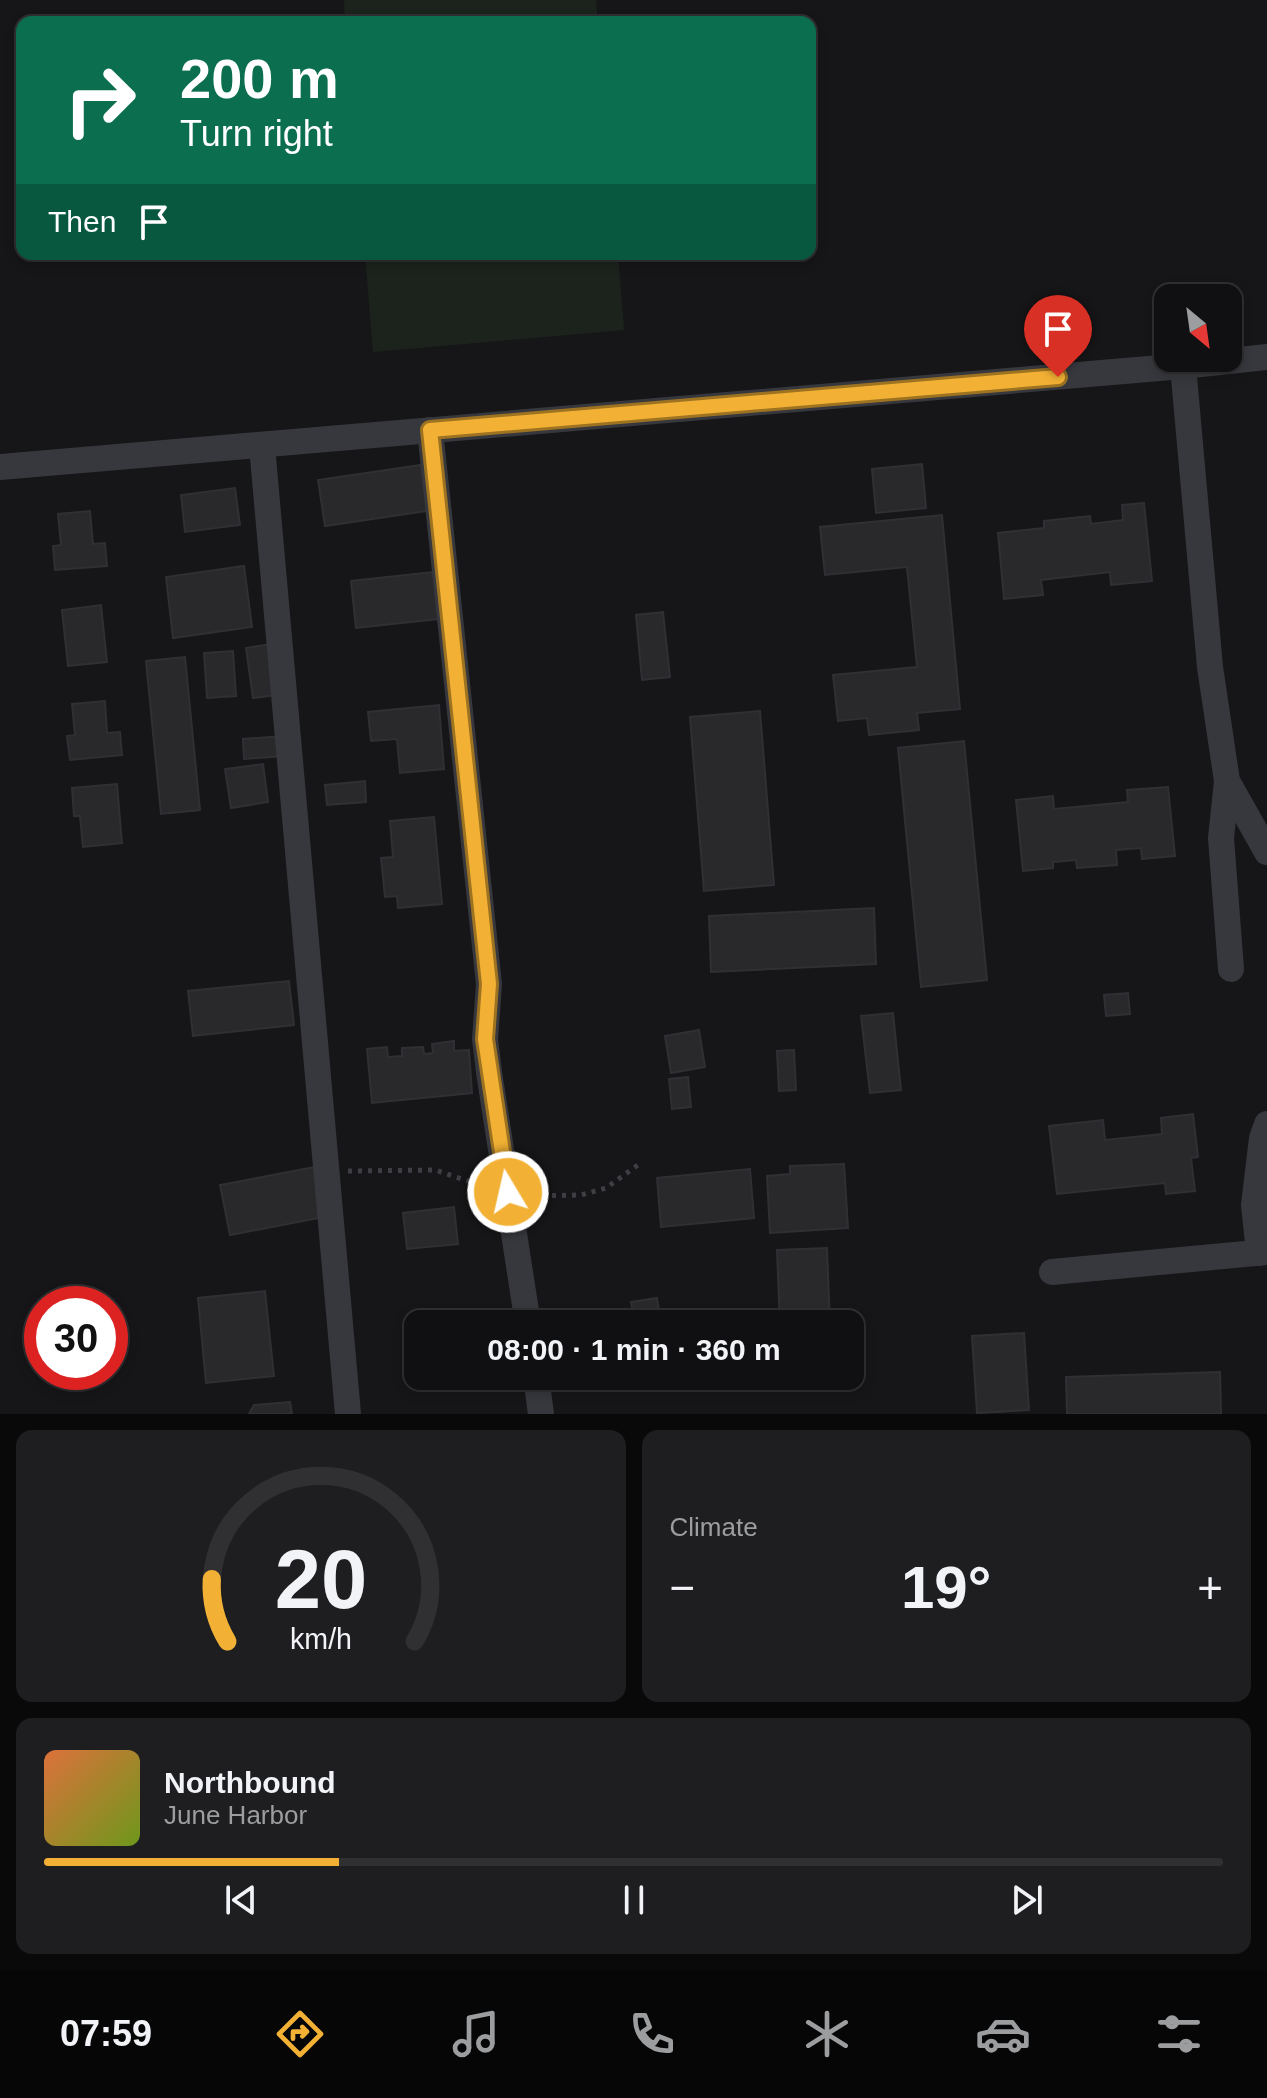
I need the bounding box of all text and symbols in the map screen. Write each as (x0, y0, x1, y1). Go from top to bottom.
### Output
text: 200 m (180, 47, 339, 110)
icon: right (48, 48, 152, 152)
text: Turn right (180, 113, 333, 154)
icon: arrive (132, 200, 176, 244)
text: Then (48, 205, 116, 238)
north arrow (1154, 284, 1242, 372)
map controls (1154, 284, 1242, 372)
pin (1024, 295, 1092, 377)
icon: arrive (1036, 307, 1080, 351)
position arrow (466, 1150, 550, 1234)
speed limit sign: 30 (24, 1286, 128, 1390)
text: 08:00 · 1 min · 360 m (487, 1333, 781, 1366)
text: Climate (670, 1512, 758, 1542)
text: 20 (274, 1533, 367, 1626)
text: 19° (901, 1554, 992, 1621)
text: − (670, 1563, 695, 1612)
text: + (1197, 1563, 1223, 1612)
text: km/h (290, 1623, 352, 1655)
text: Northbound (164, 1766, 336, 1799)
text: June Harbor (164, 1800, 307, 1830)
icon: previous (219, 1878, 263, 1922)
icon: pause (612, 1878, 656, 1922)
icon: next (1005, 1878, 1049, 1922)
icon: directions (272, 2006, 328, 2062)
icon: music (448, 2006, 504, 2062)
icon: phone (624, 2006, 680, 2062)
icon: climate (799, 2006, 855, 2062)
icon: car (975, 2006, 1031, 2062)
icon: filters (1151, 2006, 1207, 2062)
text: 07:59 (60, 2013, 152, 2054)

